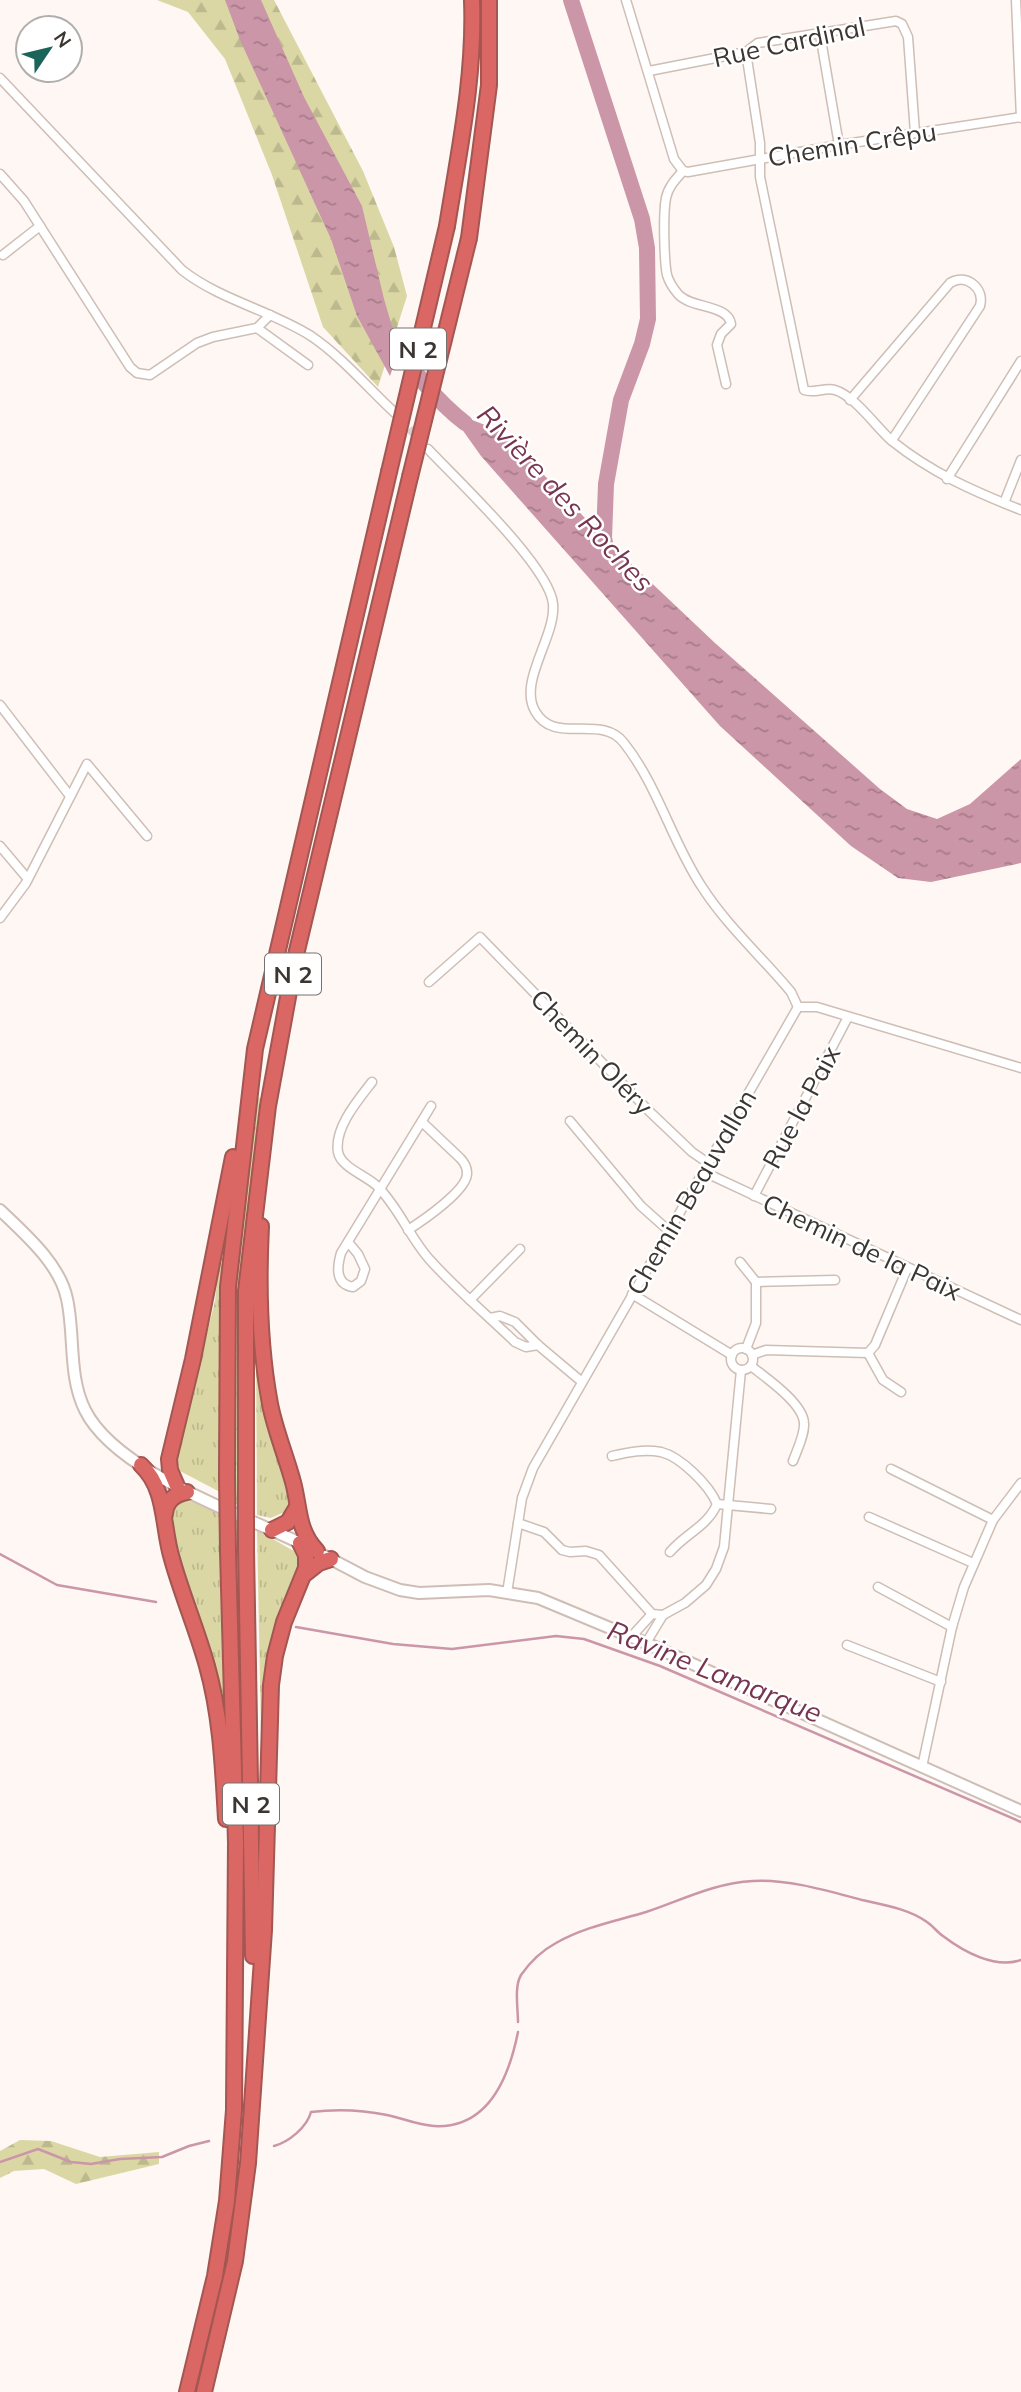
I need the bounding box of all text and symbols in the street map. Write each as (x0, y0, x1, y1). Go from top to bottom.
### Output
street label: Rue Cardinal (710, 10, 868, 74)
north arrow (14, 14, 84, 84)
text: N (49, 26, 77, 52)
street label: Chemin Crêpu (765, 114, 939, 174)
road number: N 2 (390, 328, 446, 370)
water label: Rivière des Roches (470, 397, 662, 599)
road number: N 2 (265, 954, 321, 994)
street label: Chemin Oléry (524, 982, 660, 1122)
street label: Rue la Paix (755, 1040, 847, 1174)
street label: Chemin Beauvallon (619, 1083, 763, 1301)
street label: Chemin de la Paix (757, 1187, 967, 1307)
water label: Ravine Lamarque (603, 1612, 827, 1730)
road number: N 2 (223, 1784, 279, 1825)

